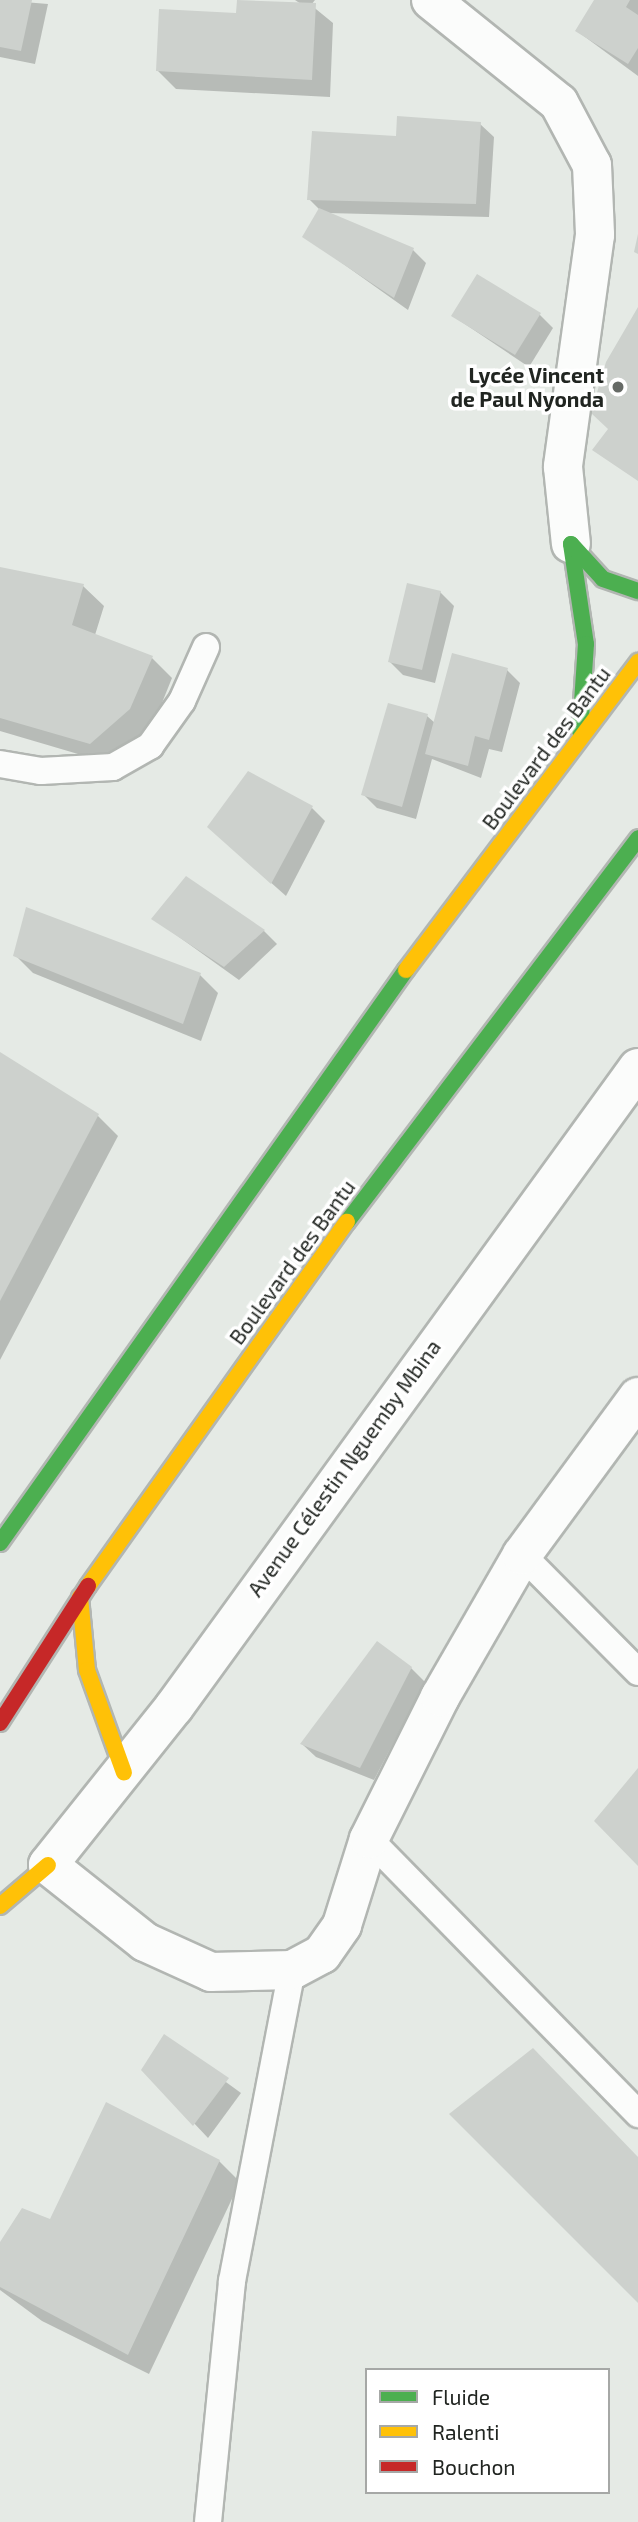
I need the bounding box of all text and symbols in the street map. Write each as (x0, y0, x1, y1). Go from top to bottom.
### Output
place label: Lycée Vincent de Paul Nyonda (450, 362, 604, 412)
marker: Lycée Vincent de Paul Nyonda (610, 379, 626, 395)
street label: Boulevard des Bantu (477, 662, 615, 834)
street label: Boulevard des Bantu (224, 1175, 360, 1349)
street label: Avenue Célestin Nguemby Mbina (242, 1334, 446, 1602)
legend (365, 2368, 610, 2494)
text: Fluide (432, 2384, 490, 2409)
text: Ralenti (432, 2419, 499, 2444)
text: Bouchon (432, 2454, 516, 2479)

